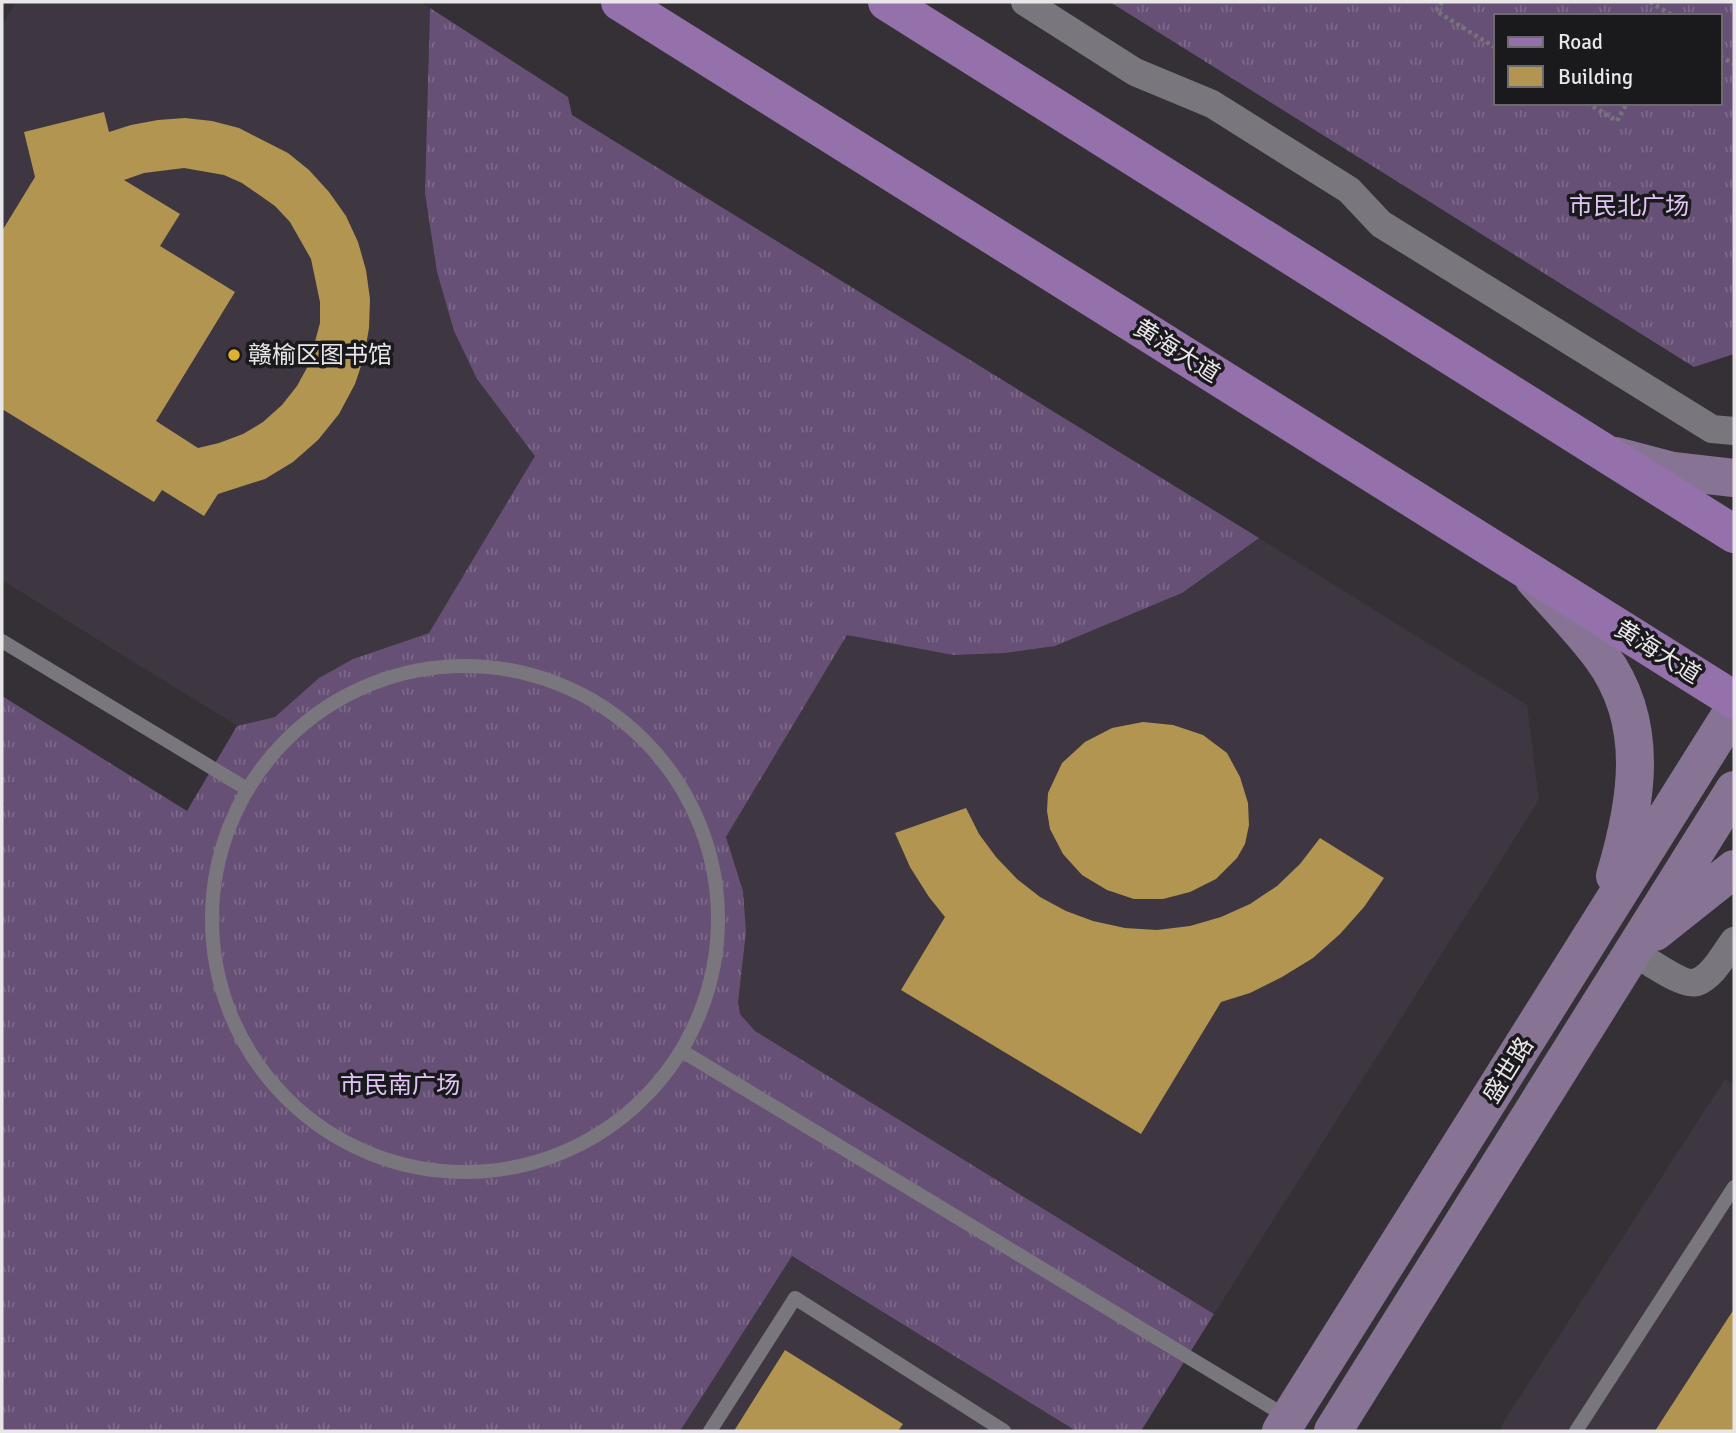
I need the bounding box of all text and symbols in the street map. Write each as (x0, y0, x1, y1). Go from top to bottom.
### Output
legend (1494, 14, 1722, 105)
text: Road (1558, 29, 1603, 55)
text: Building (1558, 64, 1633, 90)
park label: 市民北广场 (1569, 191, 1689, 221)
street label: 黄海大道 (1128, 313, 1226, 389)
place label: 赣榆区图书馆 (248, 340, 392, 370)
marker: 赣榆区图书馆 (226, 347, 242, 363)
street label: 黄海大道 (1609, 614, 1707, 690)
street label: 盛世路 (1476, 1032, 1540, 1108)
park label: 市民南广场 (340, 1070, 460, 1100)

